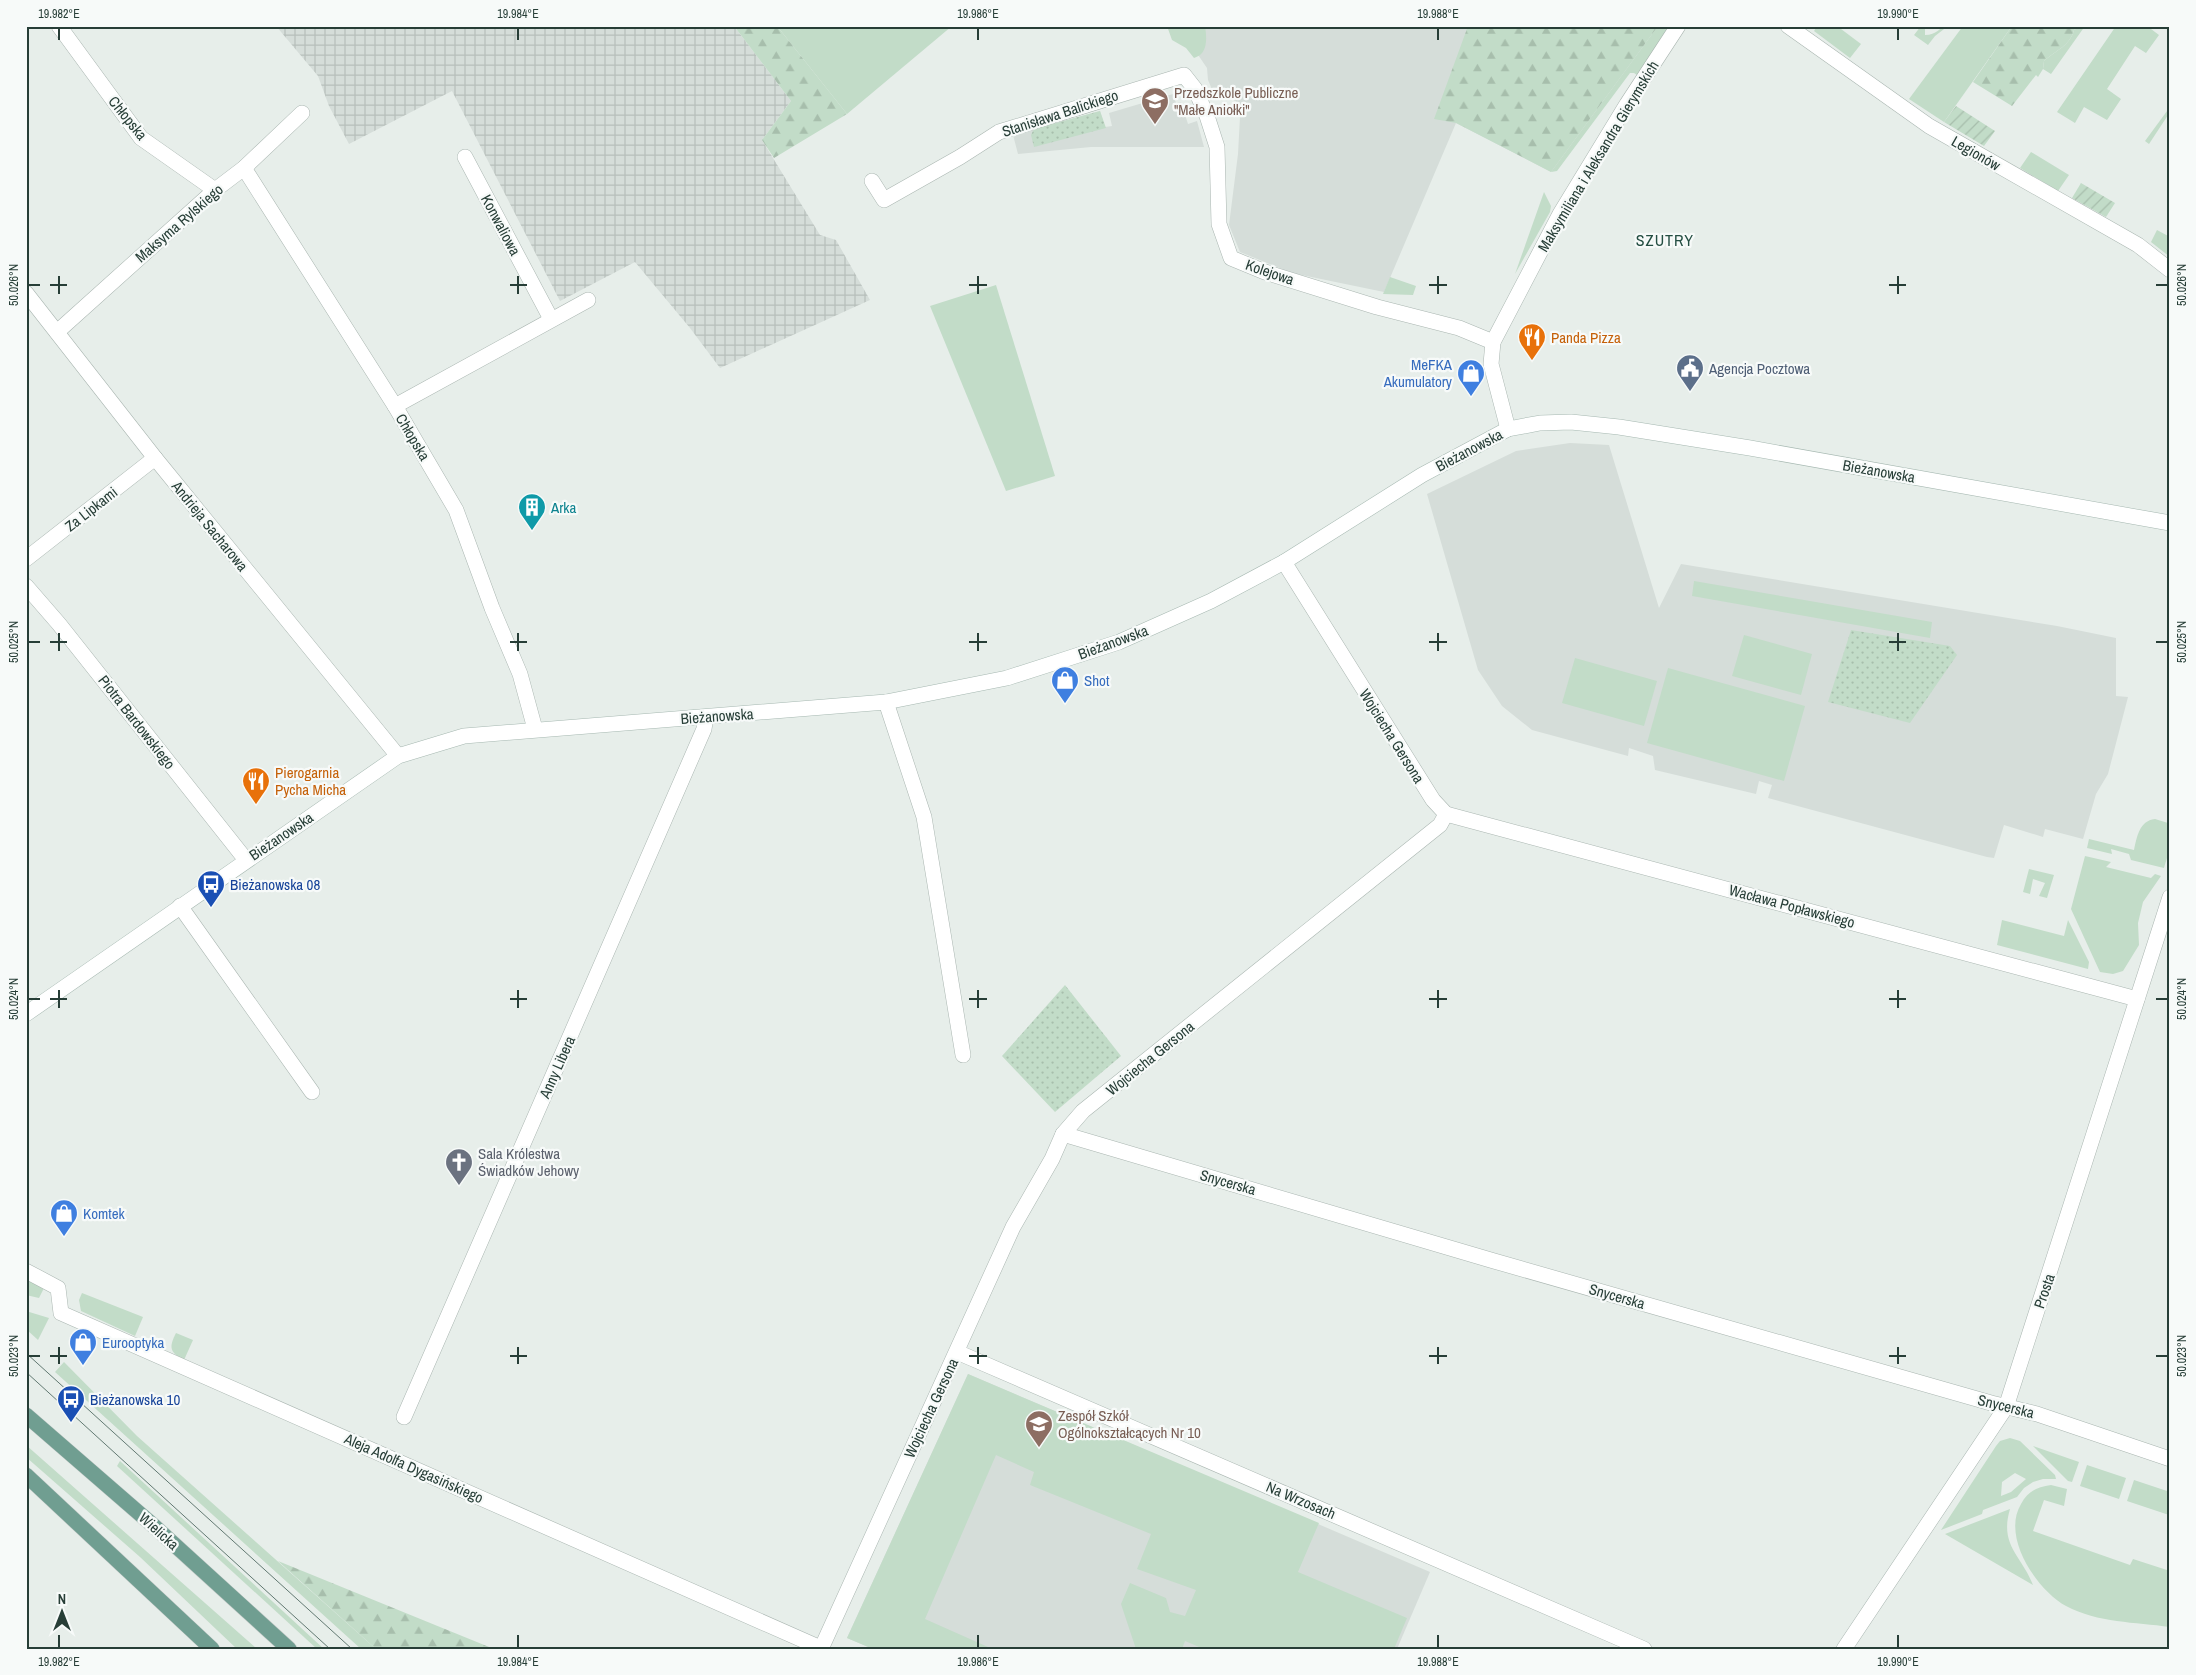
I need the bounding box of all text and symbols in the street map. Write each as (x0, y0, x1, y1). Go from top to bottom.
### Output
text: 19.982°E (38, 6, 80, 22)
text: 19.984°E (497, 6, 539, 22)
text: 19.986°E (957, 6, 999, 22)
text: 19.988°E (1417, 6, 1459, 22)
text: 19.990°E (1877, 6, 1919, 22)
street label: Maksymiliana i Aleksandra Gierymskich (1532, 57, 1664, 255)
place label: Przedszkole Publiczne "Małe Aniołki" (1174, 82, 1299, 120)
street label: Stanisława Balickiego (999, 84, 1121, 142)
school or university icon: Przedszkole Publiczne "Małe Aniołki" (1140, 86, 1170, 125)
street label: Chłopska (104, 91, 152, 145)
street label: Legionów (1948, 131, 2004, 175)
street label: Maksyma Rylskiego (131, 179, 228, 267)
street label: Konwaliowa (476, 191, 526, 259)
district label: SZUTRY (1636, 229, 1694, 251)
street label: Kolejowa (1243, 254, 1297, 290)
text: 50.026°N (6, 264, 22, 306)
text: 50.026°N (2174, 264, 2190, 306)
restaurant icon: Panda Pizza (1517, 322, 1547, 361)
place label: Panda Pizza (1551, 327, 1621, 348)
public building icon: Agencja Pocztowa (1675, 353, 1705, 392)
place label: MeFKA Akumulatory (1383, 354, 1453, 392)
shop icon: MeFKA Akumulatory (1456, 358, 1486, 397)
place label: Agencja Pocztowa (1708, 358, 1810, 379)
street label: Chłopska (391, 410, 435, 465)
street label: Bieżanowska (1432, 423, 1506, 476)
street label: Bieżanowska (1841, 454, 1917, 488)
street label: Andrieja Sacharowa (166, 476, 253, 576)
street label: Za Lipkami (60, 482, 122, 536)
building icon: Arka (517, 492, 547, 531)
place label: Arka (550, 497, 576, 518)
street label: Bieżanowska (1075, 620, 1151, 664)
text: 50.025°N (6, 621, 22, 663)
text: 50.025°N (2174, 621, 2190, 663)
shop icon: Shot (1050, 665, 1080, 704)
place label: Shot (1084, 670, 1110, 691)
street label: Piotra Bardowskiego (94, 671, 181, 774)
street label: Wojciecha Gersona (1355, 685, 1430, 787)
street label: Bieżanowska (680, 703, 754, 729)
place label: Pierogarnia Pycha Micha (275, 762, 346, 800)
restaurant icon: Pierogarnia Pycha Micha (241, 766, 271, 805)
street label: Bieżanowska (245, 807, 317, 865)
bus stop icon: Bieżanowska 08 (196, 869, 226, 908)
place label: Bieżanowska 08 (230, 874, 320, 895)
street label: Wacława Popławskiego (1727, 879, 1857, 933)
text: 50.024°N (6, 978, 22, 1020)
text: 50.024°N (2174, 978, 2190, 1020)
street label: Wojciecha Gersona (1101, 1016, 1199, 1100)
street label: Anny Libera (534, 1032, 580, 1102)
place label: Sala Królestwa Świadków Jehowy (478, 1143, 580, 1181)
church icon: Sala Królestwa Świadków Jehowy (444, 1147, 474, 1186)
street label: Snycerska (1198, 1164, 1259, 1200)
shop icon: Komtek (49, 1198, 79, 1237)
place label: Komtek (83, 1203, 126, 1224)
street label: Prosta (2028, 1271, 2060, 1311)
street label: Snycerska (1587, 1278, 1648, 1314)
shop icon: Eurooptyka (68, 1327, 98, 1366)
place label: Eurooptyka (102, 1332, 164, 1353)
text: 50.023°N (6, 1335, 22, 1377)
text: 50.023°N (2174, 1335, 2190, 1377)
street label: Wojciecha Gersona (899, 1355, 963, 1461)
bus stop icon: Bieżanowska 10 (56, 1384, 86, 1423)
place label: Bieżanowska 10 (90, 1389, 180, 1410)
street label: Snycerska (1976, 1389, 2037, 1423)
place label: Zespół Szkół Ogólnokształcących Nr 10 (1058, 1405, 1201, 1443)
school or university icon: Zespół Szkół Ogólnokształcących Nr 10 (1024, 1409, 1054, 1448)
street label: Aleja Adolfa Dygasińskiego (340, 1428, 487, 1508)
street label: Na Wrzosach (1263, 1476, 1339, 1524)
street label: Wielicka (134, 1507, 184, 1555)
north arrow (38, 1588, 88, 1638)
text: N (58, 1590, 66, 1608)
text: 19.982°E (38, 1654, 80, 1670)
text: 19.984°E (497, 1654, 539, 1670)
text: 19.986°E (957, 1654, 999, 1670)
text: 19.988°E (1417, 1654, 1459, 1670)
text: 19.990°E (1877, 1654, 1919, 1670)

